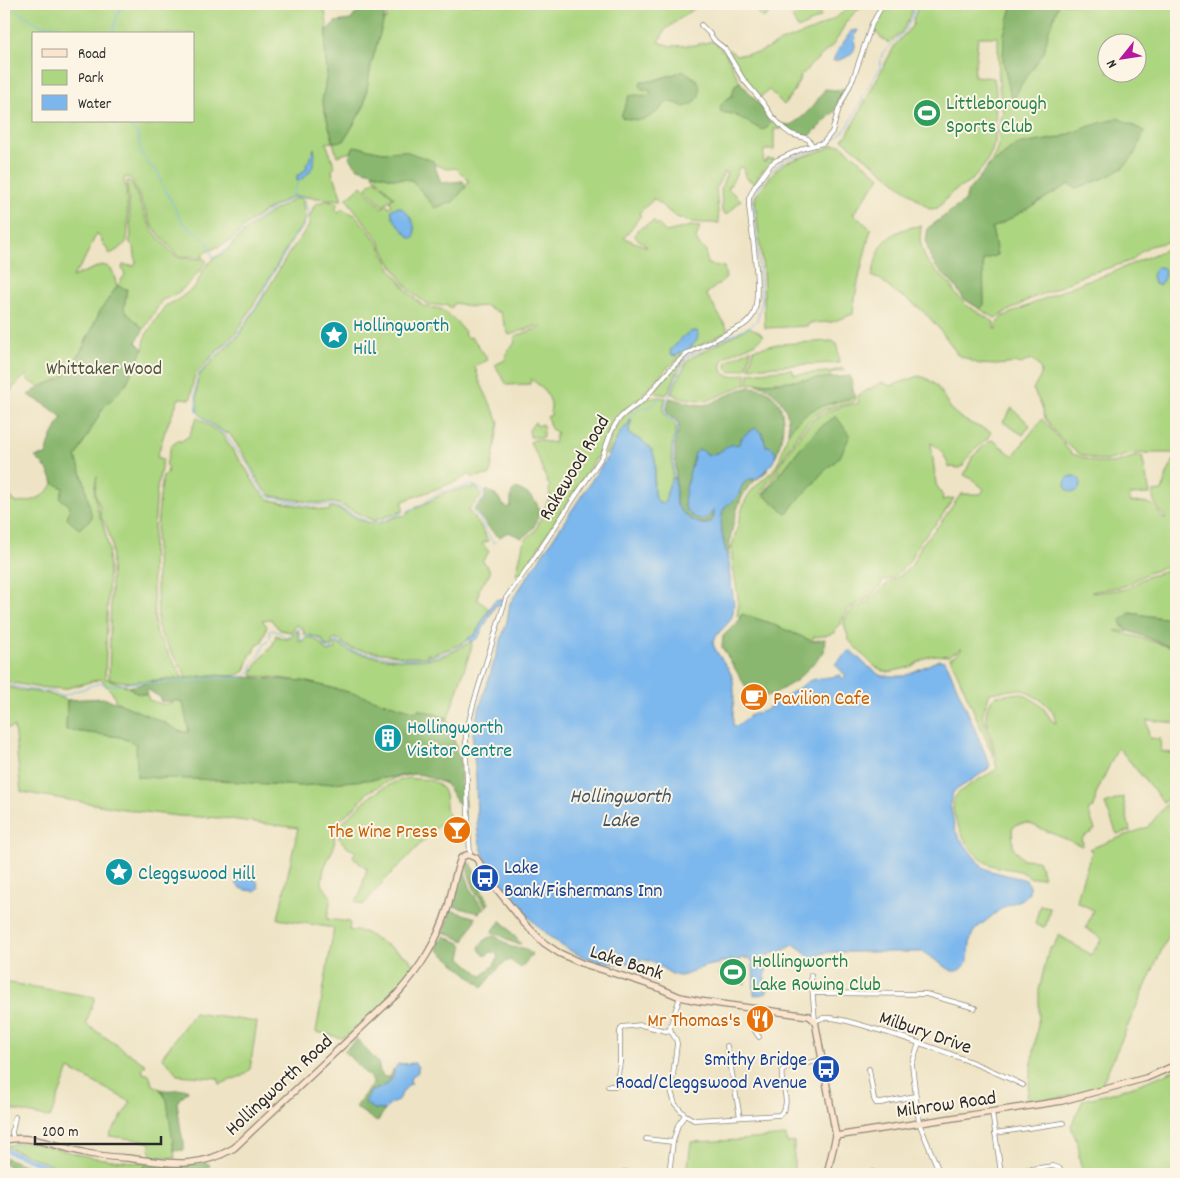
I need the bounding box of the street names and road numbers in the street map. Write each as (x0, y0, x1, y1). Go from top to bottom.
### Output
street label: Rakewood Road (533, 411, 618, 526)
street label: Lake Bank (586, 939, 666, 989)
street label: Milbury Drive (875, 1005, 975, 1063)
street label: Hollingworth Road (220, 1029, 340, 1144)
street label: Milnrow Road (895, 1085, 998, 1127)

